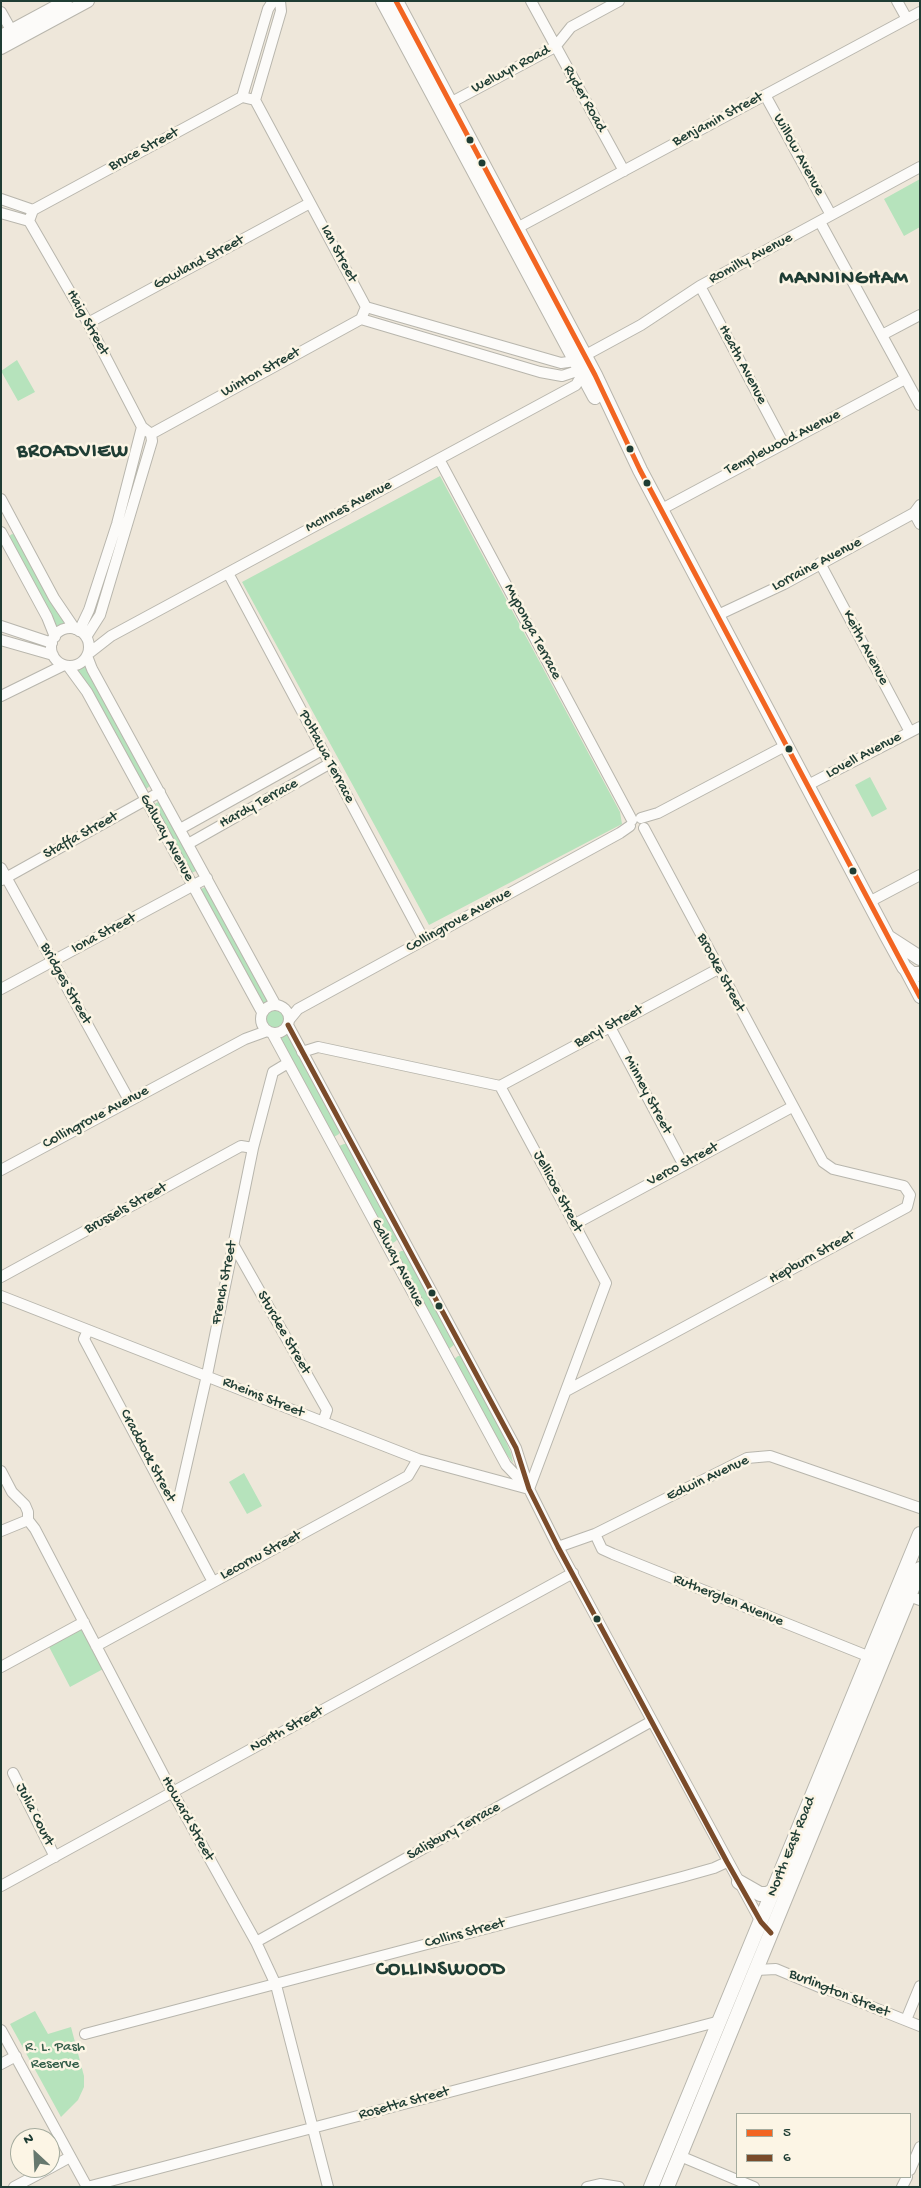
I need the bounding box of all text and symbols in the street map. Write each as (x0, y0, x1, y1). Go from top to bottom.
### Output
street label: Welwyn Road (469, 42, 553, 98)
street label: Ryder Road (558, 63, 610, 135)
street label: Benjamin Street (670, 89, 766, 151)
street label: Willow Avenue (768, 111, 828, 199)
street label: Bruce Street (106, 124, 182, 176)
unlabelled marker (465, 135, 475, 145)
unlabelled marker (477, 158, 487, 168)
street label: Ian Street (315, 222, 361, 286)
street label: Romilly Avenue (706, 229, 796, 289)
street label: Gowland Street (151, 232, 247, 294)
district label: MANNINGHAM (778, 268, 910, 292)
street label: Haig Street (62, 287, 112, 359)
street label: Heath Avenue (714, 322, 770, 408)
street label: Winton Street (218, 344, 304, 402)
street label: Templewood Avenue (722, 406, 844, 480)
district label: BROADVIEW (16, 441, 130, 465)
unlabelled marker (625, 444, 635, 454)
street label: McInnes Avenue (303, 477, 395, 537)
unlabelled marker (642, 478, 652, 488)
street label: Lorraine Avenue (769, 534, 865, 596)
street label: Myponga Terrace (499, 581, 565, 683)
street label: Keith Avenue (838, 608, 892, 688)
street label: Poltawa Terrace (294, 707, 358, 807)
street label: Lovell Avenue (823, 729, 905, 783)
unlabelled marker (784, 744, 794, 754)
street label: Hardy Terrace (216, 775, 302, 833)
street label: Galway Avenue (135, 791, 197, 885)
street label: Staffa Street (41, 808, 121, 864)
unlabelled marker (848, 866, 858, 876)
street label: Collingrove Avenue (403, 885, 515, 957)
street label: Iona Street (69, 910, 139, 958)
street label: Brooke Street (692, 931, 748, 1015)
street label: Bridges Street (35, 940, 95, 1028)
street label: Beryl Street (572, 1001, 646, 1053)
street label: Minney Street (619, 1053, 675, 1137)
street label: Collingrove Avenue (40, 1082, 152, 1154)
street label: Verco Street (644, 1139, 722, 1191)
street label: Jellicoe Street (528, 1148, 586, 1236)
street label: Brussels Street (82, 1179, 170, 1239)
street label: Galway Avenue (366, 1216, 428, 1310)
street label: Hepburn Street (766, 1227, 858, 1289)
street label: French Street (208, 1240, 242, 1326)
street label: Sturdee Street (252, 1288, 314, 1378)
unlabelled marker (427, 1288, 437, 1298)
unlabelled marker (434, 1301, 444, 1311)
street label: Rheims Street (219, 1373, 307, 1423)
street label: Craddock Street (115, 1407, 179, 1505)
street label: Edwin Avenue (664, 1452, 752, 1506)
street label: Lecornu Street (217, 1527, 305, 1585)
street label: Rutherglen Avenue (670, 1571, 786, 1631)
unlabelled marker (592, 1614, 602, 1624)
street label: North Street (247, 1703, 327, 1757)
street label: Howard Street (156, 1774, 218, 1864)
street label: Julia Court (11, 1781, 57, 1849)
street label: North East Road (764, 1794, 820, 1900)
street label: Salisbury Terrace (404, 1799, 504, 1865)
street label: Collins Street (423, 1915, 507, 1953)
district label: COLLINSWOOD (375, 1959, 507, 1983)
street label: Burlington Street (786, 1966, 892, 2022)
park label: R. L. Pash Reserve (25, 2039, 85, 2074)
street label: Rosetta Street (357, 2083, 451, 2125)
legend (736, 2113, 911, 2178)
text: 5 (783, 2124, 791, 2142)
north arrow (10, 2128, 60, 2178)
text: N (21, 2130, 37, 2149)
text: 6 (783, 2149, 791, 2167)

